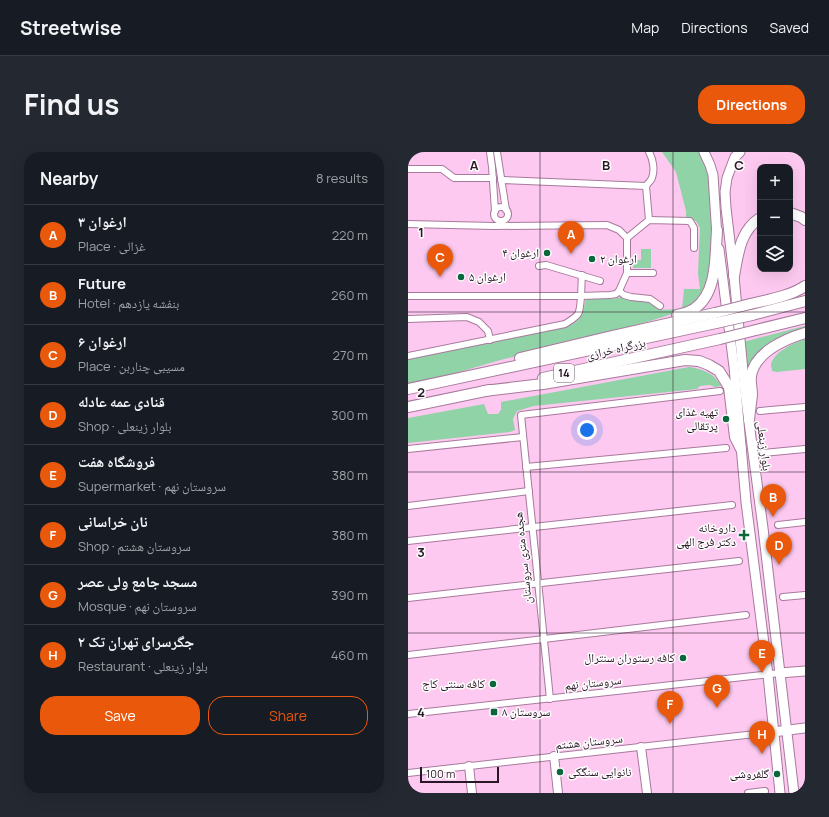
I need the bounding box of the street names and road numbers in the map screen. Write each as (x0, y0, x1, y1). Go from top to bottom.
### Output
street label: بزرگراه خرازی (585, 333, 647, 364)
road number: 14 (554, 364, 574, 382)
street label: بلوار زینعلی (753, 420, 776, 472)
street label: هجده متری سروستان (509, 511, 536, 605)
street label: سروستان نهم (564, 671, 622, 694)
street label: سروستان هشتم (554, 729, 624, 753)

